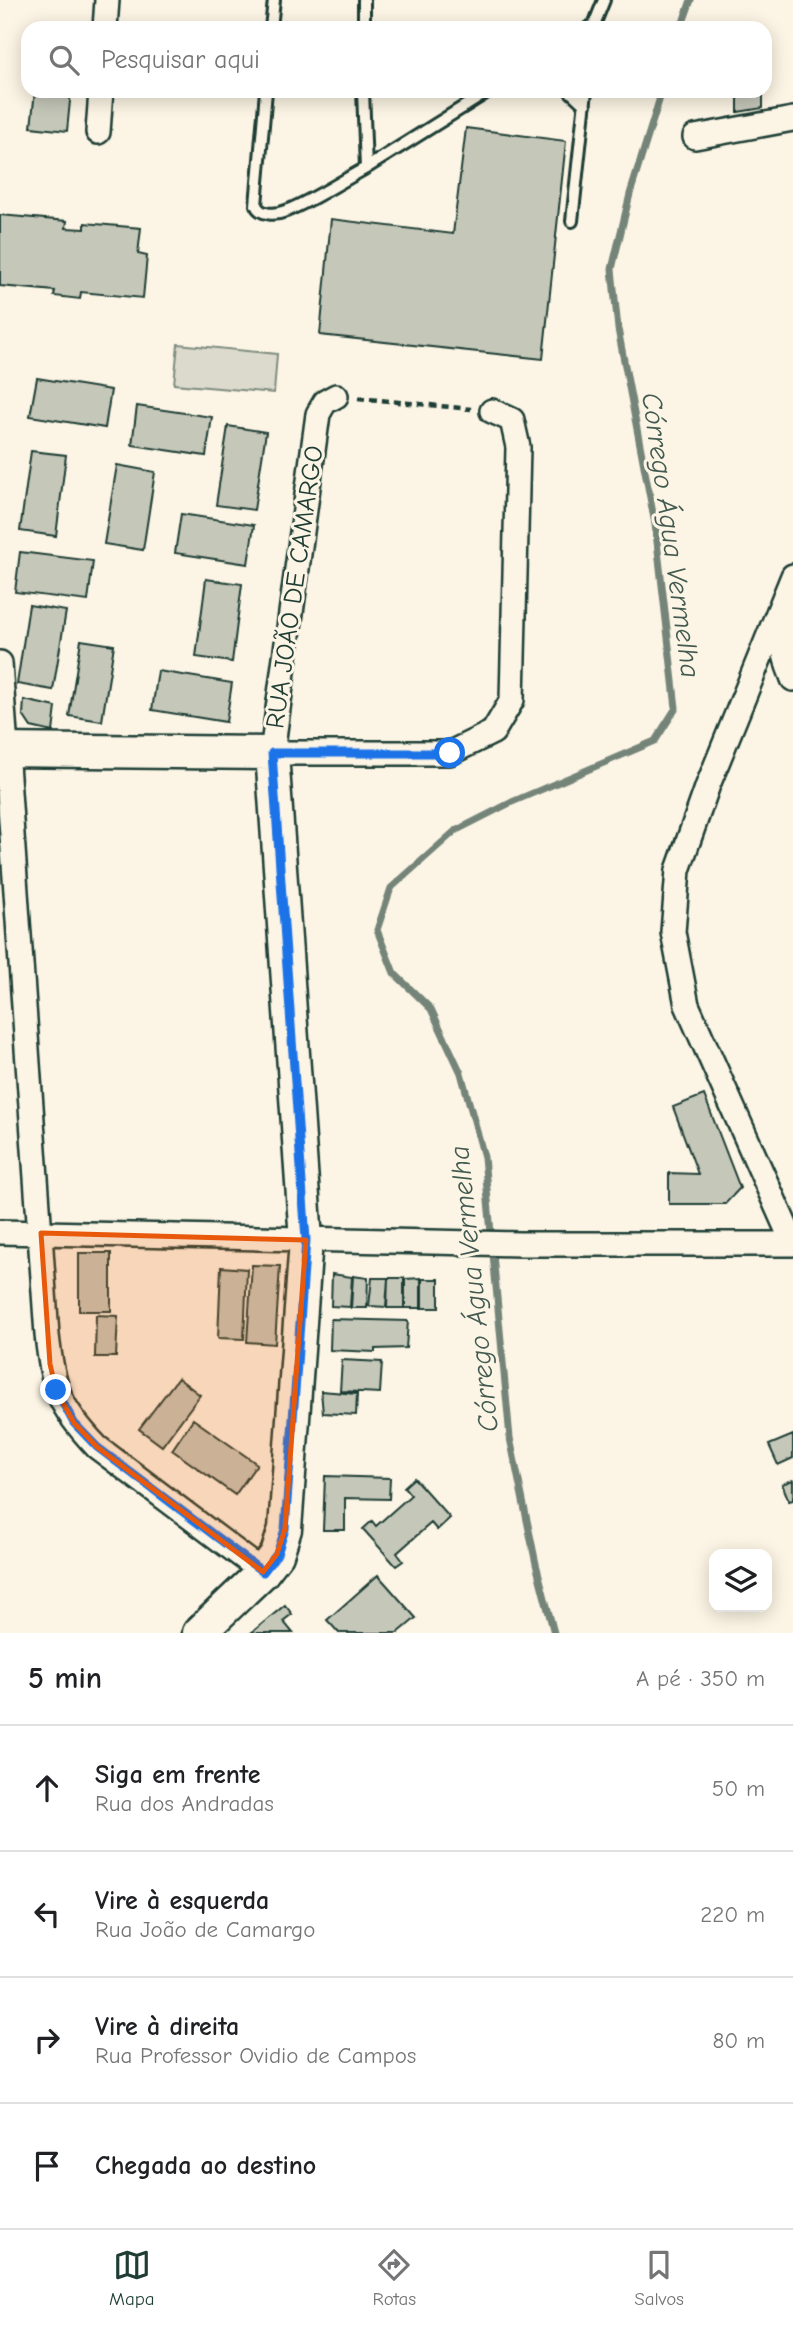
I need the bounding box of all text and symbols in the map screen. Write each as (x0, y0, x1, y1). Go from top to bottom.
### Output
search box (21, 21, 772, 98)
icon: search (45, 41, 83, 79)
text: Pesquisar aqui (101, 45, 260, 75)
water label: Córrego Água Vermelha (635, 390, 708, 680)
street label: RUA JOÃO DE CAMARGO (259, 444, 330, 731)
route start (434, 737, 465, 768)
water label: Córrego Água Vermelha (442, 1144, 505, 1434)
route end (40, 1374, 71, 1405)
map controls (709, 1549, 772, 1612)
button: layers (709, 1549, 772, 1612)
text: 5 min (28, 1661, 102, 1696)
text: A pé · 350 m (636, 1665, 765, 1692)
text: Siga em frente (95, 1760, 261, 1790)
icon: ahead (28, 1769, 66, 1807)
text: 50 m (712, 1775, 765, 1802)
text: Rua dos Andradas (95, 1790, 274, 1817)
text: Vire à esquerda (95, 1886, 269, 1916)
icon: left (28, 1895, 66, 1933)
text: 220 m (700, 1901, 765, 1928)
text: Rua João de Camargo (95, 1916, 315, 1943)
text: Vire à direita (95, 2012, 239, 2042)
icon: right (28, 2021, 66, 2059)
text: 80 m (712, 2027, 765, 2054)
text: Rua Professor Ovidio de Campos (95, 2042, 416, 2069)
icon: arrive (28, 2147, 66, 2185)
text: Chegada ao destino (95, 2151, 316, 2181)
tab: Mapa (109, 2246, 155, 2310)
tab: Rotas (373, 2246, 416, 2310)
tab: Salvos (634, 2246, 684, 2310)

